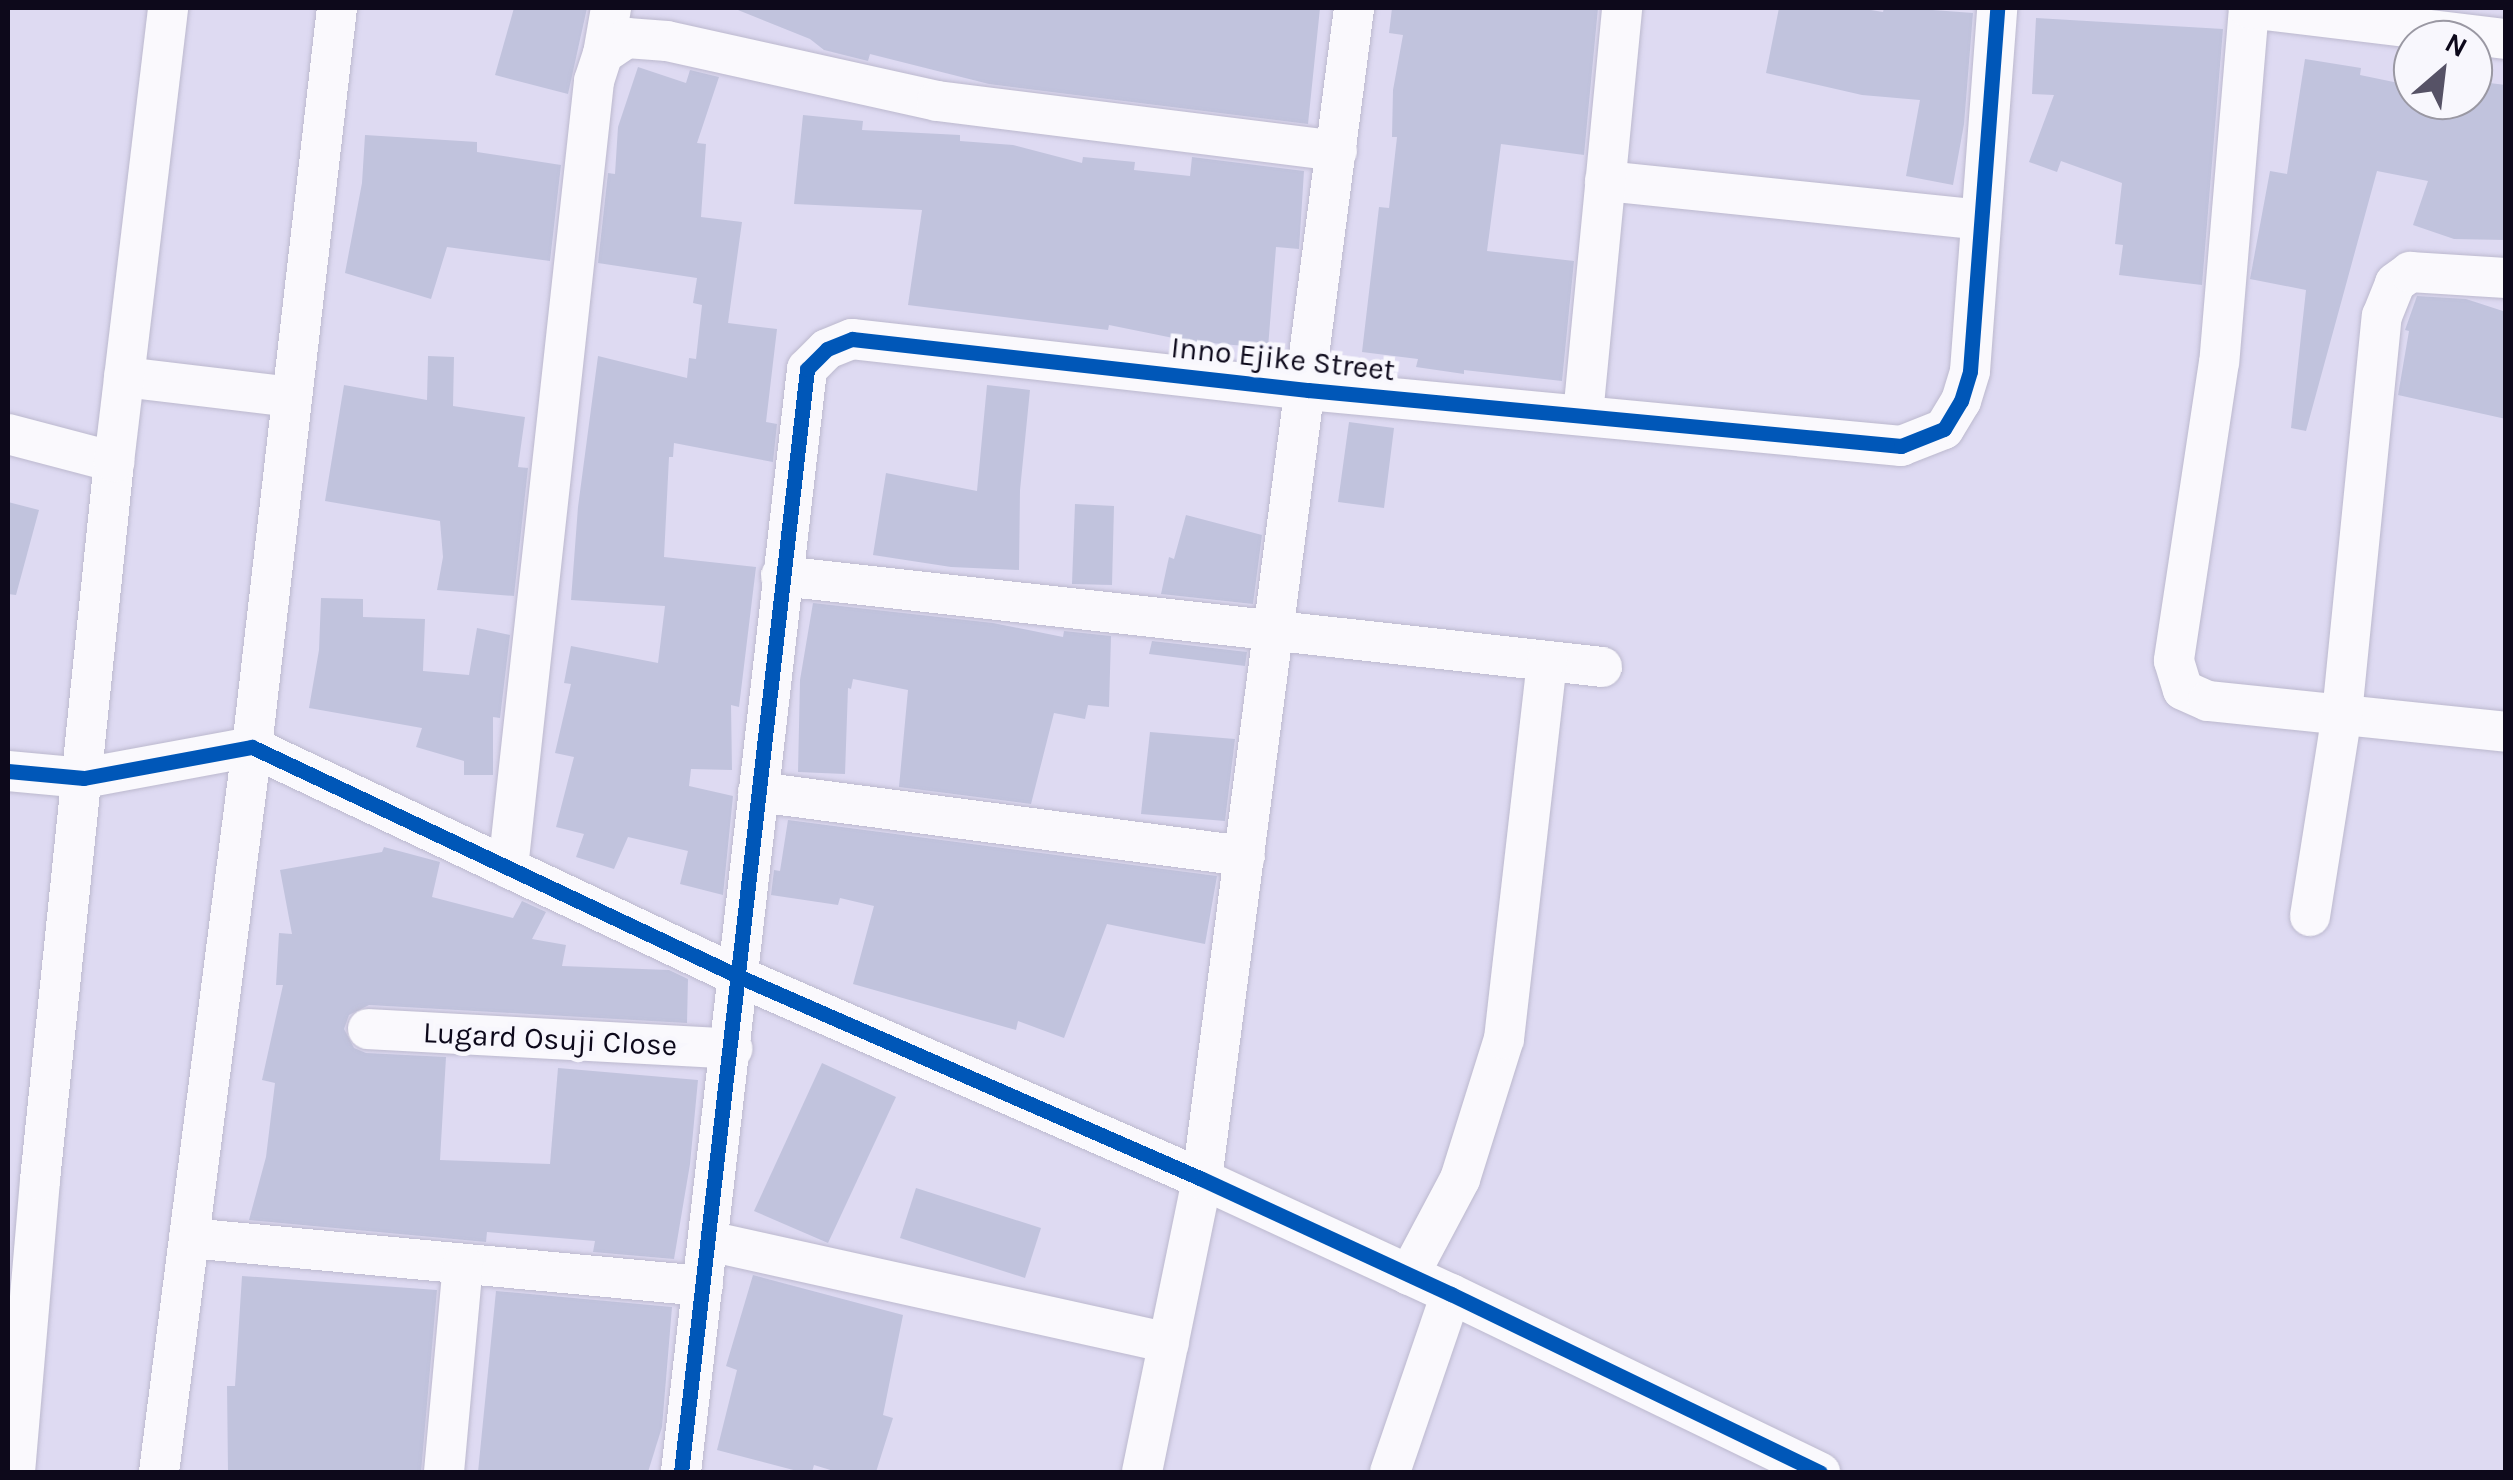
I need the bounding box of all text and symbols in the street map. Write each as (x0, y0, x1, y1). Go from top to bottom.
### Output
north arrow (2393, 20, 2493, 120)
text: N (2440, 26, 2473, 64)
street label: Inno Ejike Street (1169, 329, 1397, 389)
street label: Lugard Osuji Close (422, 1014, 678, 1064)

